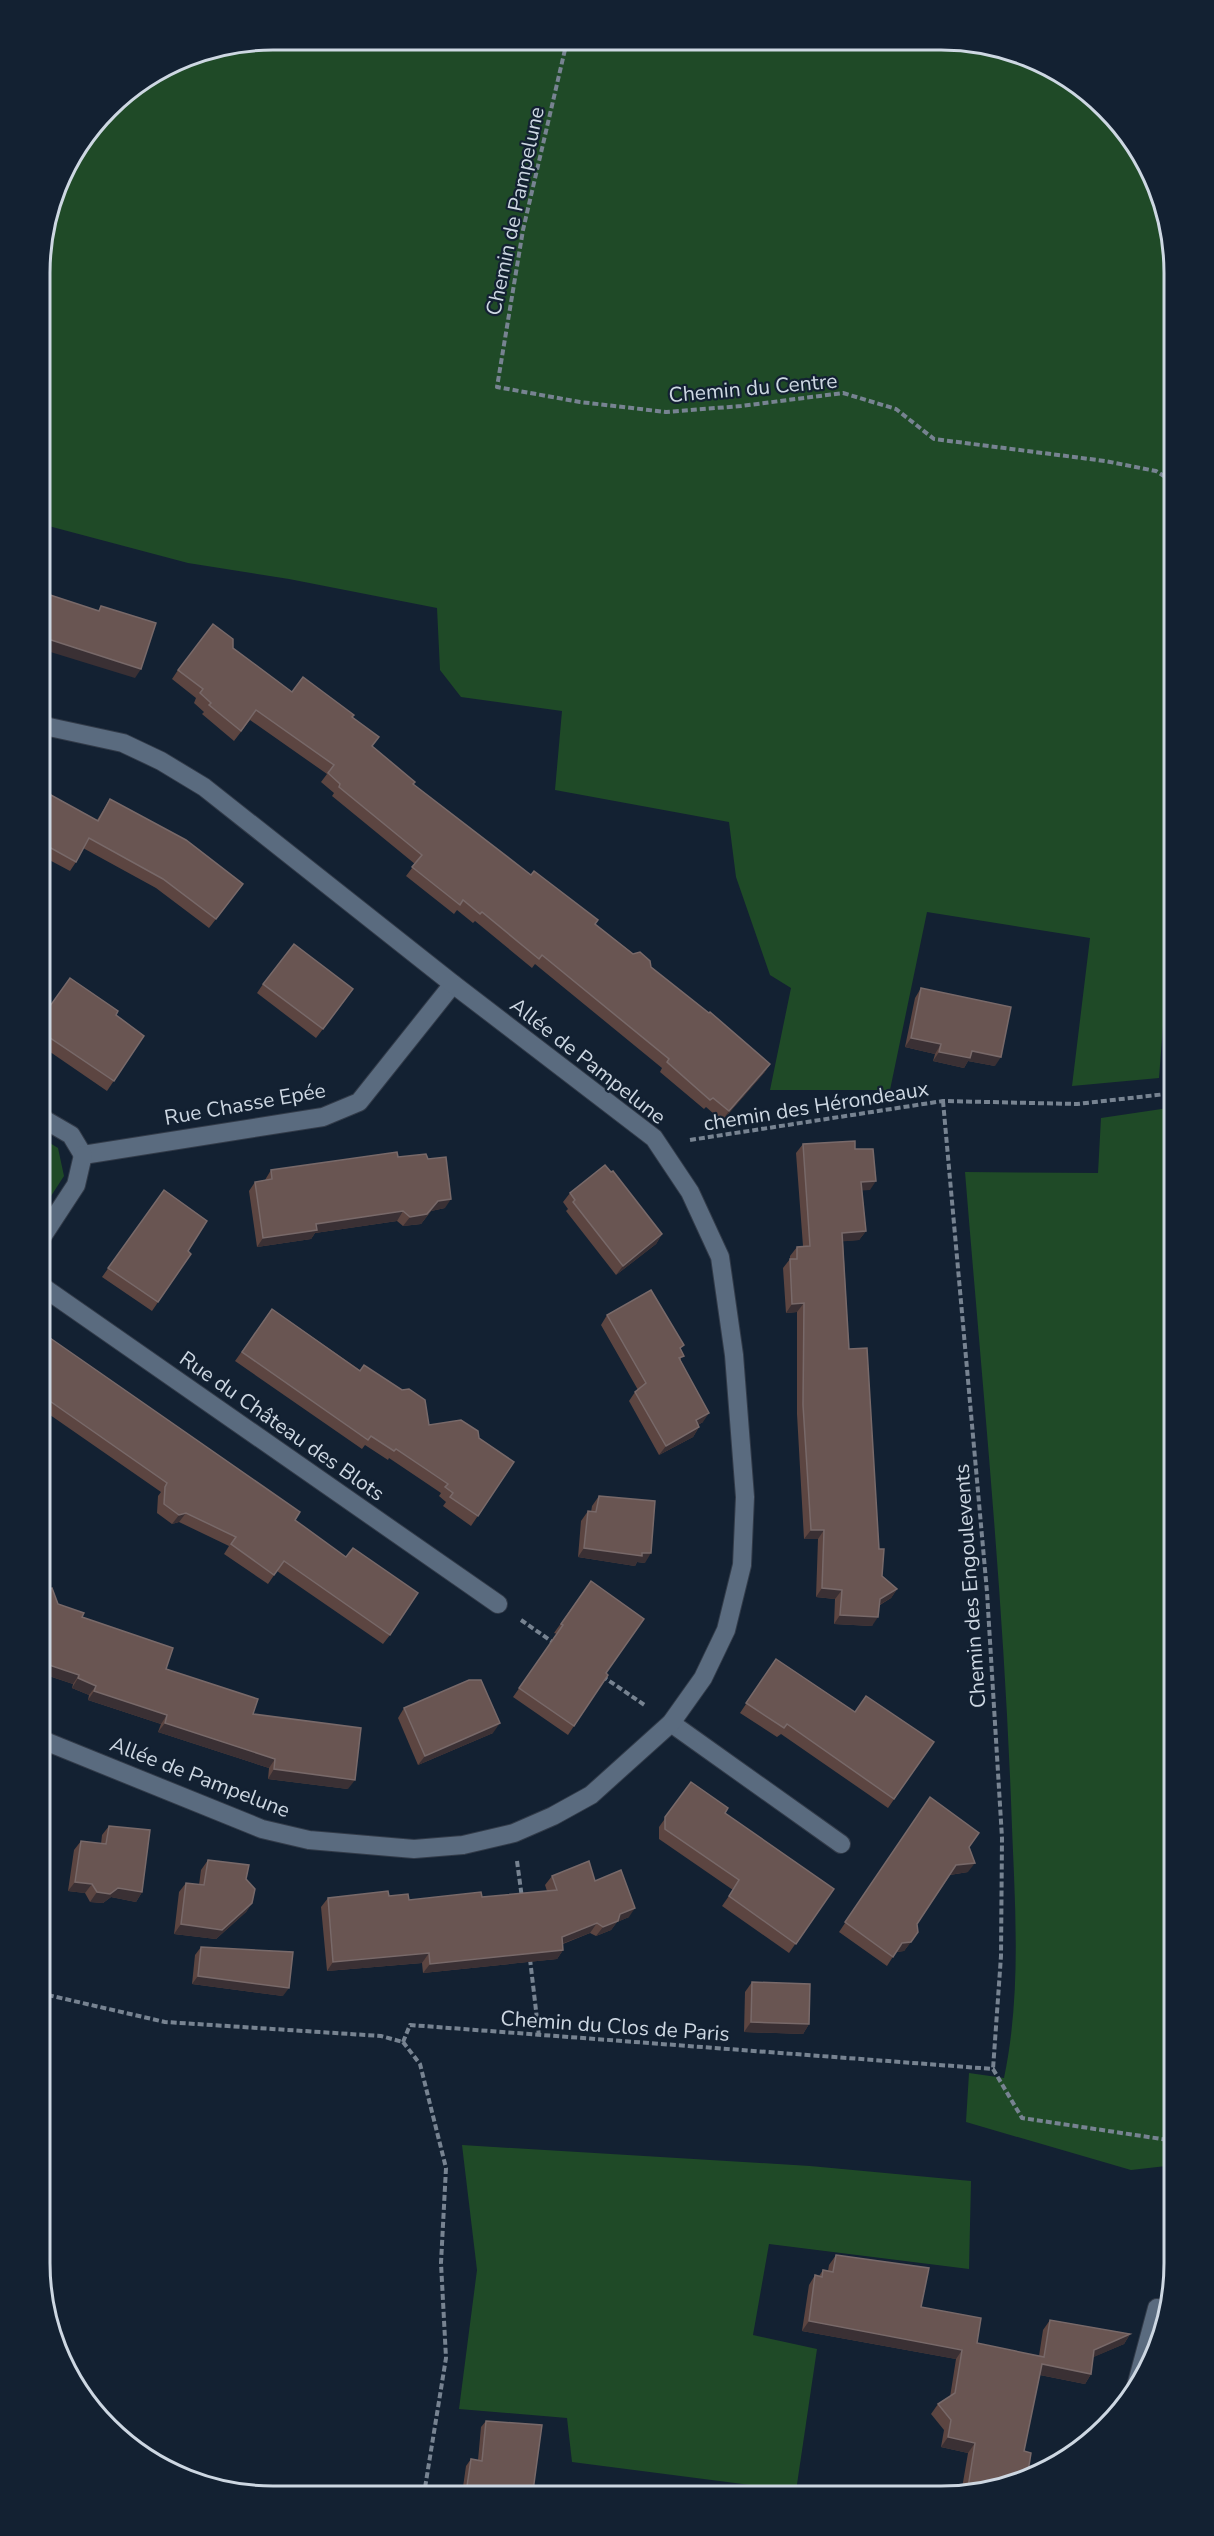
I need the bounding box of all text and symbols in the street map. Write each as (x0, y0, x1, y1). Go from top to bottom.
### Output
street label: Chemin de Pampelune (479, 104, 551, 318)
street label: Chemin du Centre (667, 367, 839, 409)
street label: Allée de Pampelune (504, 991, 672, 1131)
street label: chemin des Hérondeaux (702, 1074, 930, 1138)
street label: Rue Chasse Epée (162, 1076, 328, 1132)
street label: Rue du Château des Blots (174, 1345, 390, 1507)
street label: Chemin des Engoulevents (948, 1463, 992, 1709)
street label: Allée de Pampelune (106, 1730, 294, 1824)
street label: Chemin du Clos de Paris (500, 2004, 730, 2048)

